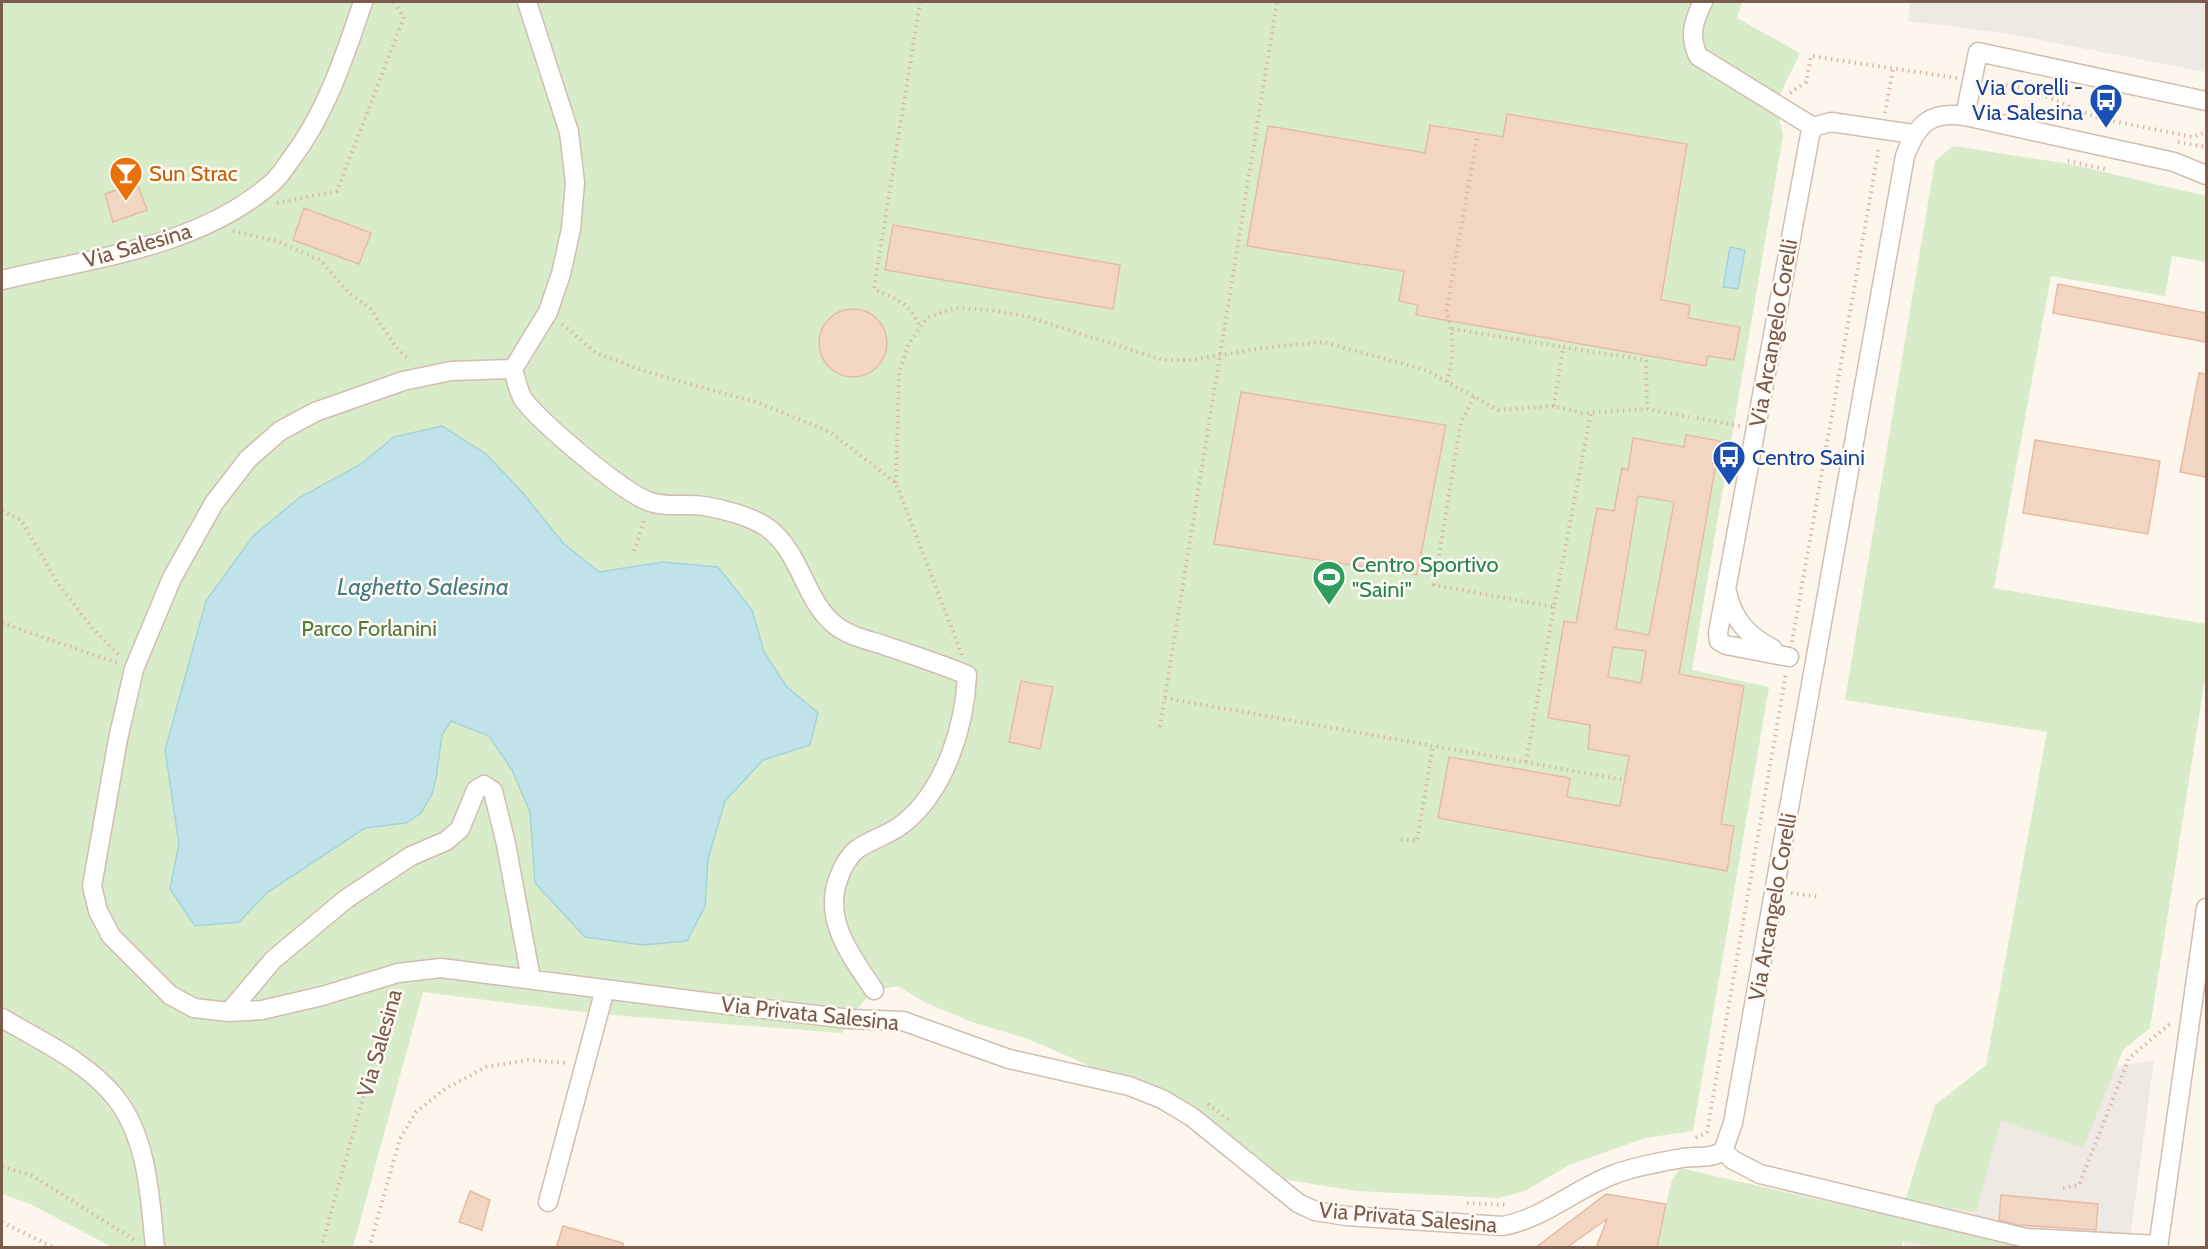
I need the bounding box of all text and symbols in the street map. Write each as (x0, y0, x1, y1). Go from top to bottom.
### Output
place label: Via Corelli - Via Salesina (1972, 74, 2083, 126)
bus stop icon: Via Corelli - Via Salesina (2088, 82, 2124, 129)
bar icon: Sun Strac (108, 155, 144, 202)
place label: Sun Strac (149, 160, 238, 187)
street label: Via Salesina (80, 217, 195, 274)
street label: Via Arcangelo Corelli (1744, 237, 1803, 429)
bus stop icon: Centro Saini (1711, 439, 1747, 486)
place label: Centro Saini (1752, 444, 1865, 471)
place label: Centro Sportivo "Saini" (1352, 551, 1499, 603)
sports icon: Centro Sportivo "Saini" (1311, 559, 1347, 606)
water label: Laghetto Salesina (337, 572, 509, 601)
park label: Parco Forlanini (301, 615, 437, 642)
street label: Via Arcangelo Corelli (1743, 811, 1802, 1003)
street label: Via Salesina (351, 986, 408, 1100)
street label: Via Privata Salesina (720, 991, 901, 1036)
street label: Via Privata Salesina (1318, 1196, 1499, 1239)

